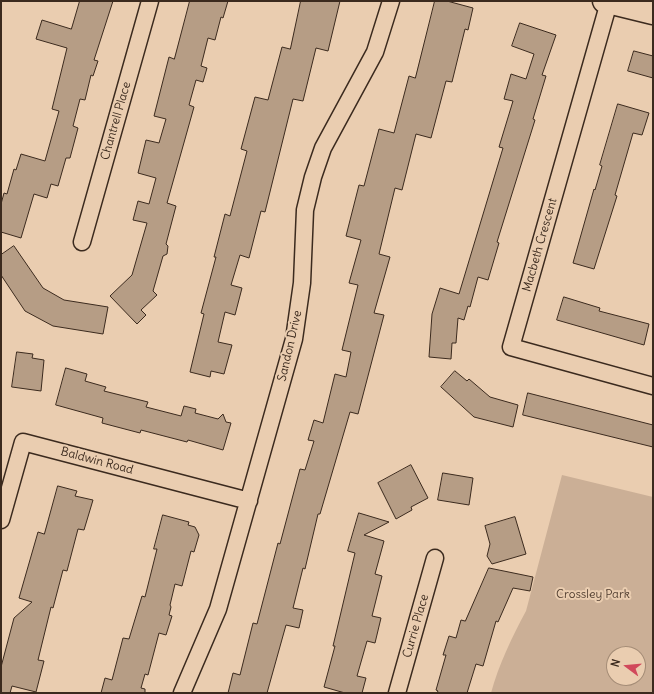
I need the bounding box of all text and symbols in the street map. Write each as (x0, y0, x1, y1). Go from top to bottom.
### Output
street label: Chantrell Place (98, 80, 134, 162)
street label: Macbeth Crescent (520, 196, 560, 294)
street label: Sandon Drive (275, 309, 305, 383)
street label: Baldwin Road (59, 444, 135, 478)
park label: Crossley Park (556, 588, 630, 602)
street label: Currie Place (400, 592, 432, 660)
north arrow (606, 646, 646, 686)
text: N (608, 657, 623, 669)

